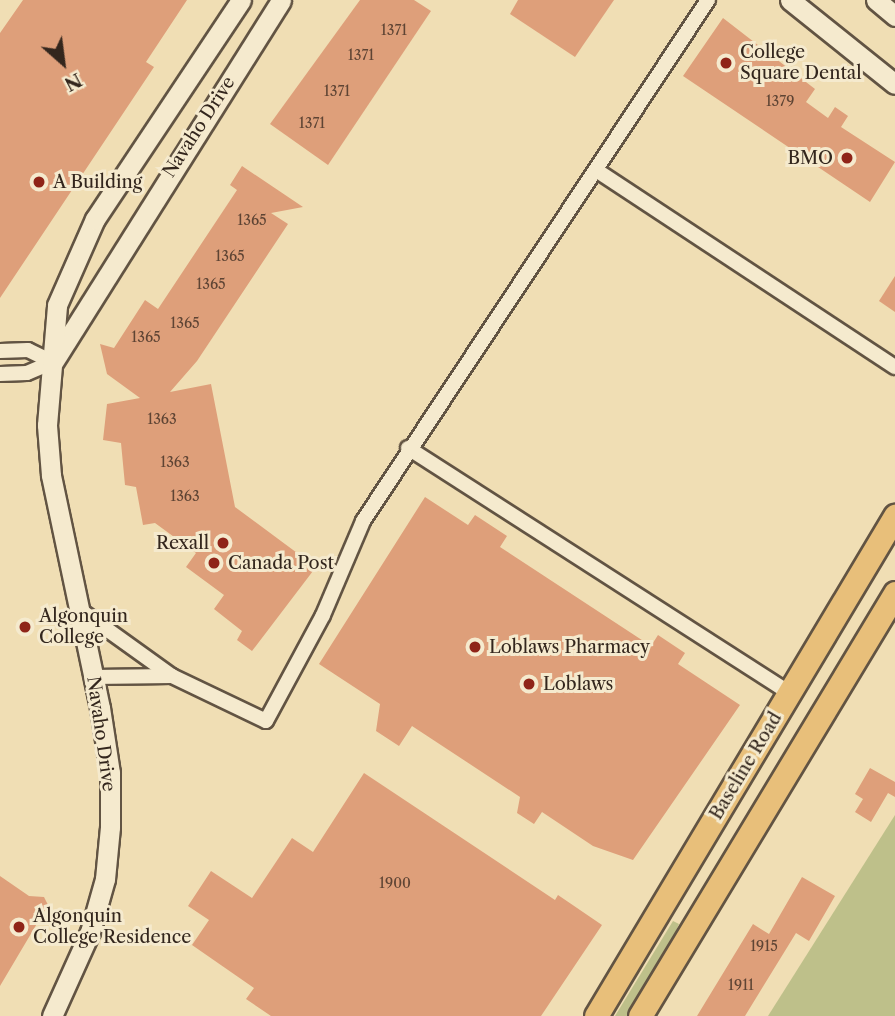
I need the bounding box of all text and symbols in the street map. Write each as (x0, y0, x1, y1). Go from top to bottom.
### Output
house number: 1371 (381, 22, 407, 38)
north arrow (28, 28, 98, 98)
place label: College Square Dental (740, 42, 862, 84)
house number: 1371 (348, 47, 374, 63)
marker: College Square Dental (718, 55, 734, 71)
text: N (60, 68, 86, 96)
street label: Navaho Drive (158, 72, 240, 182)
house number: 1371 (324, 83, 350, 99)
house number: 1379 (766, 93, 794, 109)
house number: 1371 (299, 115, 325, 131)
place label: BMO (788, 147, 833, 169)
marker: BMO (839, 150, 855, 166)
place label: A Building (53, 171, 143, 193)
marker: A Building (31, 174, 47, 190)
house number: 1365 (237, 212, 267, 228)
house number: 1365 (215, 248, 245, 264)
house number: 1365 (196, 276, 226, 292)
house number: 1365 (170, 315, 200, 331)
house number: 1365 (131, 329, 161, 345)
house number: 1363 (147, 411, 177, 427)
house number: 1363 (160, 454, 190, 470)
house number: 1363 (170, 488, 200, 504)
place label: Rexall (156, 532, 209, 554)
marker: Rexall (215, 535, 231, 551)
place label: Canada Post (228, 552, 334, 574)
marker: Canada Post (206, 555, 222, 571)
place label: Algonquin College (39, 606, 128, 648)
marker: Algonquin College (17, 619, 33, 635)
place label: Loblaws Pharmacy (489, 636, 650, 658)
marker: Loblaws Pharmacy (467, 639, 483, 655)
place label: Loblaws (543, 673, 613, 695)
street label: Navaho Drive (82, 675, 120, 793)
marker: Loblaws (521, 676, 537, 692)
street label: Baseline Road (705, 708, 787, 824)
house number: 1900 (379, 875, 411, 891)
place label: Algonquin College Residence (33, 906, 191, 948)
marker: Algonquin College Residence (11, 919, 27, 935)
house number: 1915 (750, 938, 778, 954)
house number: 1911 (728, 977, 754, 993)

